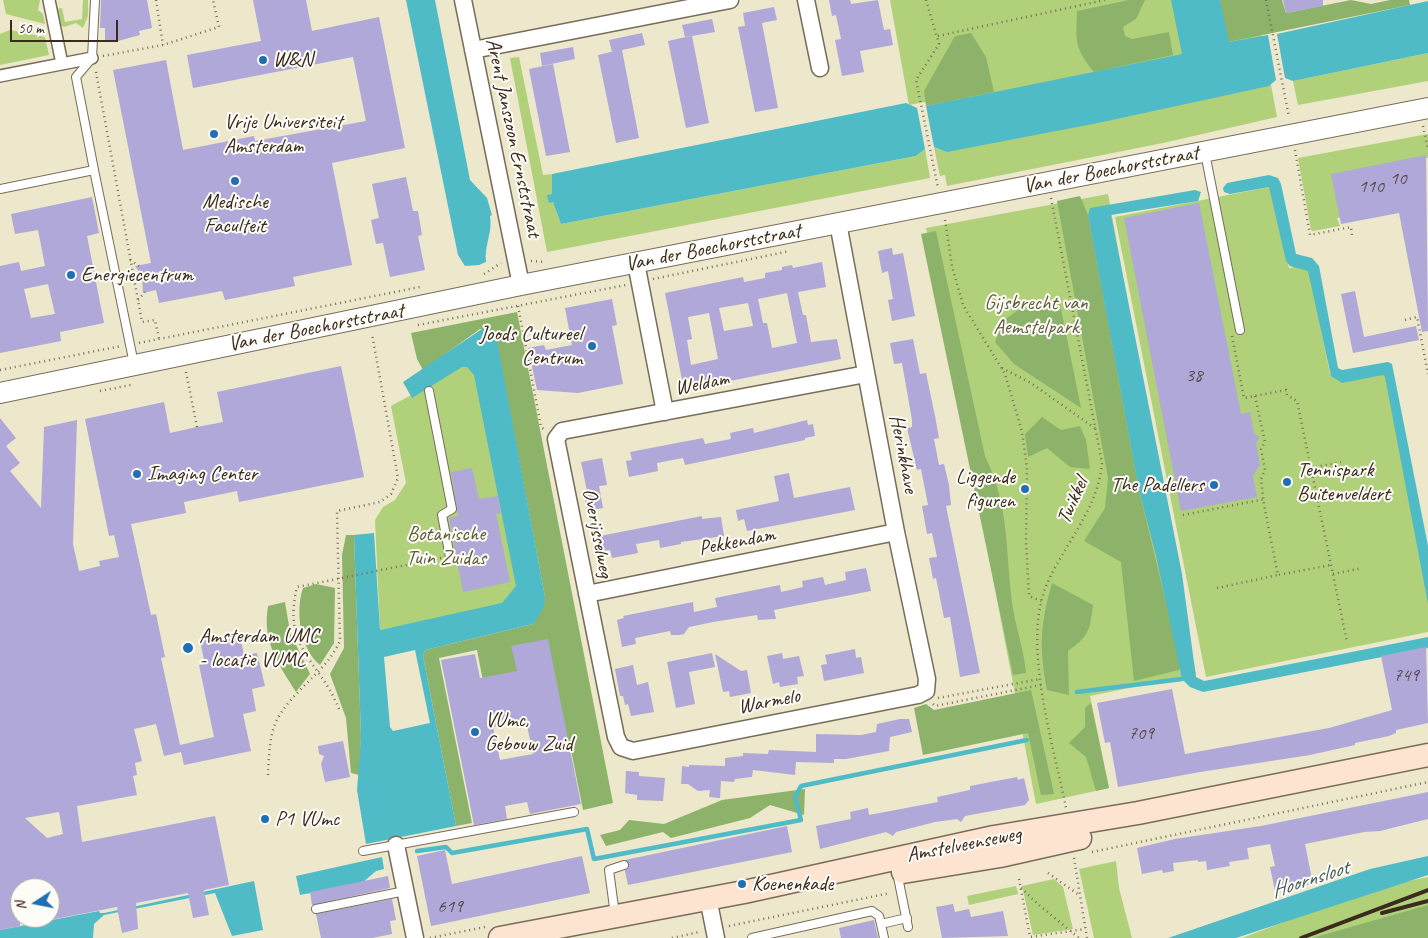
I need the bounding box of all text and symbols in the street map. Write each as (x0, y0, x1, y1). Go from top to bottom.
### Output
scale bar (12, 10, 120, 42)
text: 50 m (18, 19, 44, 38)
street label: Arent Janszoon Ernststraat (480, 36, 546, 240)
place label: W&N (273, 47, 313, 73)
marker: W&N (257, 54, 269, 66)
place label: Vrije Universiteit Amsterdam (224, 109, 342, 159)
marker: Vrije Universiteit Amsterdam (208, 128, 220, 140)
street label: Van der Boechorststraat (1021, 141, 1201, 199)
house number: 10 (1389, 168, 1407, 190)
marker: Medische Faculteit (229, 175, 241, 187)
house number: 110 (1358, 176, 1384, 198)
place label: Medische Faculteit (202, 189, 268, 239)
street label: Van der Boechorststraat (623, 219, 803, 277)
place label: Energiecentrum (81, 262, 193, 288)
marker: Energiecentrum (65, 269, 77, 281)
park label: Gijsbrecht van Aemstelpark (984, 290, 1088, 340)
street label: Van der Boechorststraat (226, 299, 406, 357)
place label: Joods Cultureel Centrum (480, 321, 582, 371)
marker: Joods Cultureel Centrum (586, 340, 598, 352)
house number: 38 (1185, 365, 1203, 387)
street label: Weldam (673, 366, 731, 402)
street label: Herinkhave (883, 413, 923, 495)
place label: Tennispark Buitenveldert (1297, 457, 1390, 507)
place label: Imaging Center (147, 461, 257, 487)
place label: Liggende figuren (956, 464, 1015, 514)
marker: Imaging Center (131, 468, 143, 480)
place label: The Padellers (1111, 472, 1204, 498)
street label: Twikkel (1052, 474, 1094, 528)
marker: Tennispark Buitenveldert (1281, 476, 1293, 488)
marker: The Padellers (1208, 479, 1220, 491)
marker: Liggende figuren (1019, 483, 1031, 495)
street label: Overijsselweg (576, 486, 618, 580)
park label: Botanische Tuin Zuidas (406, 521, 486, 571)
street label: Pekkendam (697, 522, 777, 562)
place label: Amsterdam UMC - locatie VUMC (199, 623, 319, 673)
marker: Amsterdam UMC - locatie VUMC (181, 641, 195, 655)
house number: 749 (1393, 665, 1419, 687)
street label: Warmelo (736, 684, 802, 720)
place label: VUmc, Gebouw Zuid (485, 707, 573, 757)
house number: 709 (1128, 723, 1154, 745)
marker: VUmc, Gebouw Zuid (469, 726, 481, 738)
place label: P1 VUmc (275, 806, 339, 832)
marker: P1 VUmc (259, 813, 271, 825)
street label: Amstelveenseweg (905, 822, 1023, 868)
water label: Hoornsloot (1268, 855, 1352, 905)
place label: Koenenkade (752, 871, 833, 897)
north arrow (10, 878, 60, 928)
marker: Koenenkade (736, 878, 748, 890)
house number: 619 (437, 896, 463, 918)
text: N (12, 900, 30, 912)

